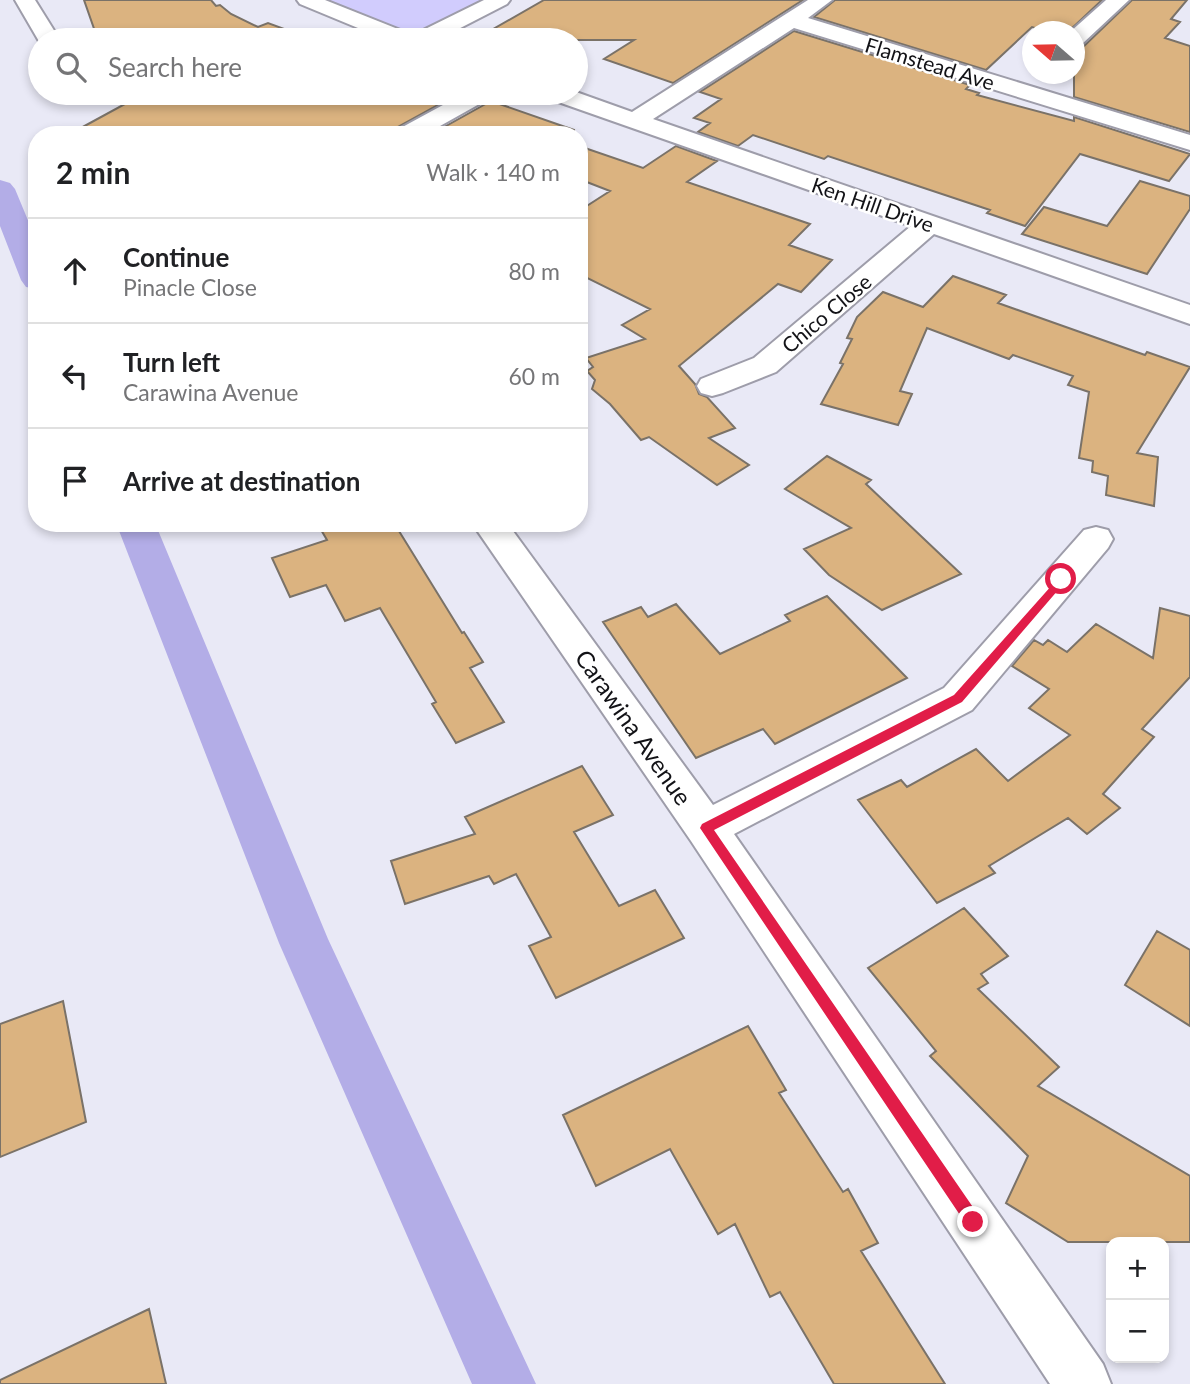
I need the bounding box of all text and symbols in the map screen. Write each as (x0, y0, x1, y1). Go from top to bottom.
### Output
north arrow (1022, 21, 1085, 84)
search box (28, 28, 588, 105)
street label: Flamstead Ave (862, 31, 998, 95)
icon: search (52, 48, 90, 86)
text: Search here (108, 51, 242, 83)
text: 2 min (56, 154, 130, 190)
text: Walk · 140 m (426, 158, 560, 186)
street label: Ken Hill Drive (809, 171, 937, 237)
text: Continue (123, 241, 229, 273)
icon: ahead (56, 252, 94, 290)
text: 80 m (509, 257, 560, 285)
street label: Chico Close (776, 268, 876, 358)
text: Pinacle Close (123, 273, 257, 301)
text: Turn left (123, 346, 220, 378)
icon: left (56, 357, 94, 395)
text: 60 m (509, 362, 560, 390)
text: Carawina Avenue (123, 378, 298, 406)
icon: arrive (56, 462, 94, 500)
text: Arrive at destination (123, 465, 360, 497)
route start (1045, 563, 1076, 594)
street label: Carawina Avenue (570, 644, 698, 810)
route end (957, 1206, 988, 1237)
map controls (1106, 1237, 1169, 1363)
button: + (1106, 1237, 1169, 1300)
button: − (1106, 1300, 1169, 1363)

